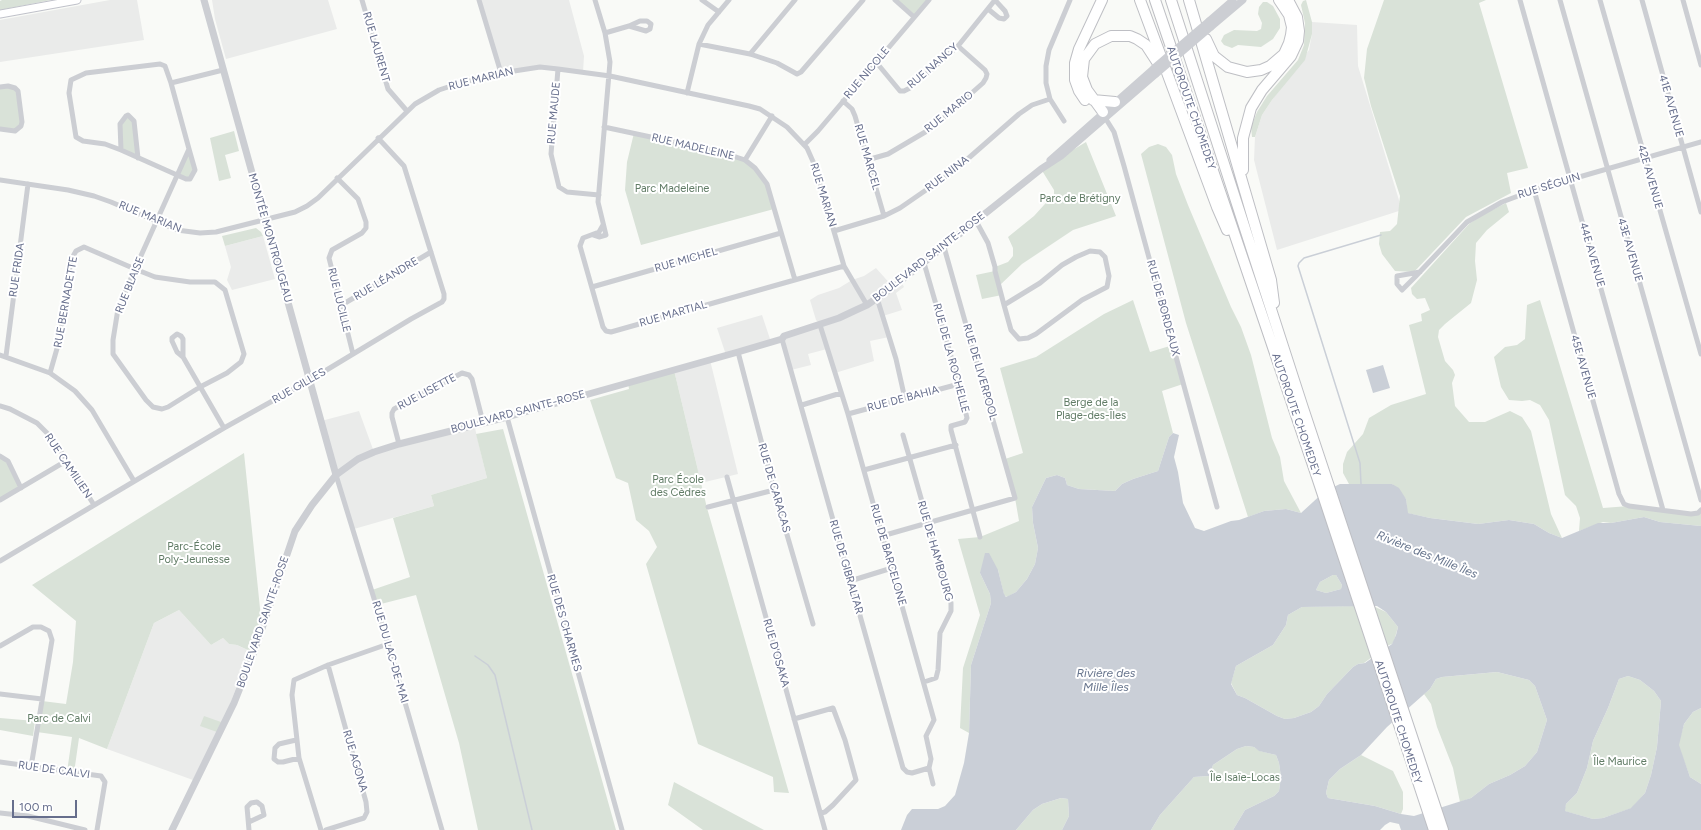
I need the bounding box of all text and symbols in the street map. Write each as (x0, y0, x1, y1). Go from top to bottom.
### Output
street label: RUE LAURENT (360, 10, 392, 84)
street label: RUE NANCY (905, 40, 961, 92)
street label: RUE NICOLE (841, 44, 893, 102)
street label: AUTOROUTE CHOMEDEY (1164, 45, 1218, 171)
street label: RUE MARIAN (447, 65, 515, 93)
street label: 41E AVENUE (1656, 73, 1686, 139)
street label: RUE MAUDE (545, 81, 563, 145)
street label: RUE MARIO (922, 88, 976, 136)
street label: RUE MARCEL (851, 123, 883, 191)
street label: RUE MADELEINE (650, 131, 736, 163)
street label: 42E AVENUE (1635, 143, 1665, 211)
street label: RUE NINA (923, 153, 971, 195)
street label: RUE MARIAN (807, 161, 839, 229)
street label: RUE SÉGUIN (1516, 170, 1582, 202)
street label: MONTÉE MONTROUGEAU (245, 172, 295, 304)
park label: Parc Madeleine (635, 182, 709, 196)
park label: Parc de Brétigny (1040, 192, 1120, 206)
street label: RUE MARIAN (117, 198, 183, 236)
street label: BOULEVARD SAINTE-ROSE (870, 209, 988, 305)
street label: 43E AVENUE (1615, 216, 1645, 284)
street label: 44E AVENUE (1576, 221, 1608, 289)
street label: RUE FRIDA (7, 242, 27, 298)
street label: RUE MICHEL (653, 245, 719, 275)
street label: RUE BERNADETTE (51, 255, 81, 349)
street label: RUE BLAISE (113, 255, 147, 315)
street label: RUE LÉANDRE (351, 255, 421, 303)
street label: RUE DE BORDEAUX (1144, 259, 1182, 357)
street label: RUE LUCILLE (325, 266, 353, 334)
street label: RUE MARTIAL (638, 298, 708, 330)
street label: RUE DE LA ROCHELLE (930, 302, 972, 414)
street label: RUE DE LIVERPOOL (960, 322, 1000, 422)
street label: 45E AVENUE (1568, 333, 1598, 401)
street label: AUTOROUTE CHOMEDEY (1269, 352, 1323, 478)
street label: RUE GILLES (270, 365, 328, 407)
street label: RUE LISETTE (395, 371, 459, 413)
street label: RUE DE BAHIA (866, 383, 940, 415)
street label: BOULEVARD SAINTE-ROSE (449, 388, 587, 436)
park label: Berge de la Plage-des-Îles (1056, 396, 1126, 422)
street label: RUE CAMILIEN (41, 431, 95, 501)
street label: RUE DE CARACAS (755, 442, 793, 534)
park label: Parc École des Cèdres (650, 473, 706, 499)
street label: RUE DE HAMBOURG (914, 499, 956, 603)
street label: RUE DE BARCELONE (867, 503, 909, 607)
street label: RUE DE GIBRALTAR (826, 518, 866, 616)
water label: Rivière des Mille Îles (1374, 528, 1480, 582)
park label: Parc-École Poly-Jeunesse (158, 540, 230, 566)
street label: BOULEVARD SAINTE-ROSE (234, 554, 292, 690)
street label: RUE DES CHARMES (544, 573, 584, 673)
street label: RUE DU LAC-DE-MAI (369, 599, 411, 705)
street label: RUE D'OSAKA (760, 617, 792, 689)
street label: AUTOROUTE CHOMEDEY (1372, 658, 1424, 786)
water label: Rivière des Mille Îles (1077, 666, 1135, 694)
park label: Parc de Calvi (27, 712, 91, 726)
street label: RUE AGONA (340, 728, 370, 794)
park label: Île Maurice (1593, 755, 1647, 769)
street label: RUE DE CALVI (17, 758, 91, 782)
park label: Île Isaïe-Locas (1210, 771, 1280, 785)
scale bar (14, 792, 79, 818)
text: 100 m (19, 800, 53, 814)

